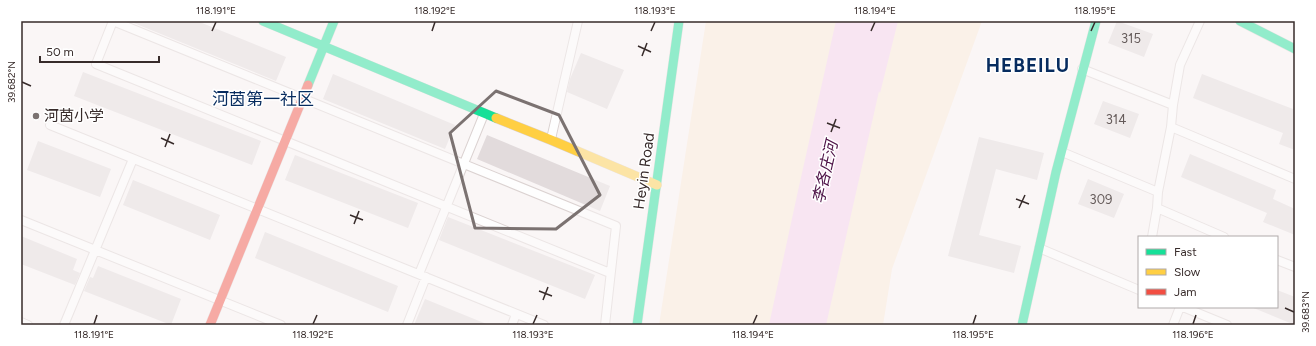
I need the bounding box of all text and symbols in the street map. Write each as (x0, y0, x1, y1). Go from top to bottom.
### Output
text: 118.191°E (196, 4, 236, 17)
text: 118.192°E (414, 4, 456, 17)
text: 118.193°E (634, 4, 676, 17)
text: 118.194°E (854, 4, 896, 17)
text: 118.195°E (1074, 4, 1116, 17)
house number: 315 (1121, 31, 1141, 46)
scale bar (40, 38, 159, 64)
text: 50 m (46, 45, 74, 59)
district label: HEBEILU (986, 54, 1070, 77)
text: 39.682°N (5, 61, 18, 103)
district label: 河茵第一社区 (212, 89, 314, 109)
place label: 河茵小学 (44, 107, 104, 125)
marker: 河茵小学 (31, 111, 41, 121)
house number: 314 (1106, 112, 1126, 127)
street label: Heyin Road (630, 132, 658, 210)
water label: 李各庄河 (809, 136, 842, 205)
house number: 309 (1090, 192, 1112, 207)
legend (1138, 236, 1278, 308)
text: Fast (1174, 245, 1197, 259)
text: Slow (1174, 265, 1201, 279)
text: Jam (1174, 285, 1197, 299)
text: 39.683°N (1299, 291, 1312, 333)
text: 118.191°E (74, 328, 114, 341)
text: 118.192°E (292, 328, 334, 341)
text: 118.193°E (512, 328, 554, 341)
text: 118.194°E (732, 328, 774, 341)
text: 118.195°E (952, 328, 994, 341)
text: 118.196°E (1172, 328, 1214, 341)

